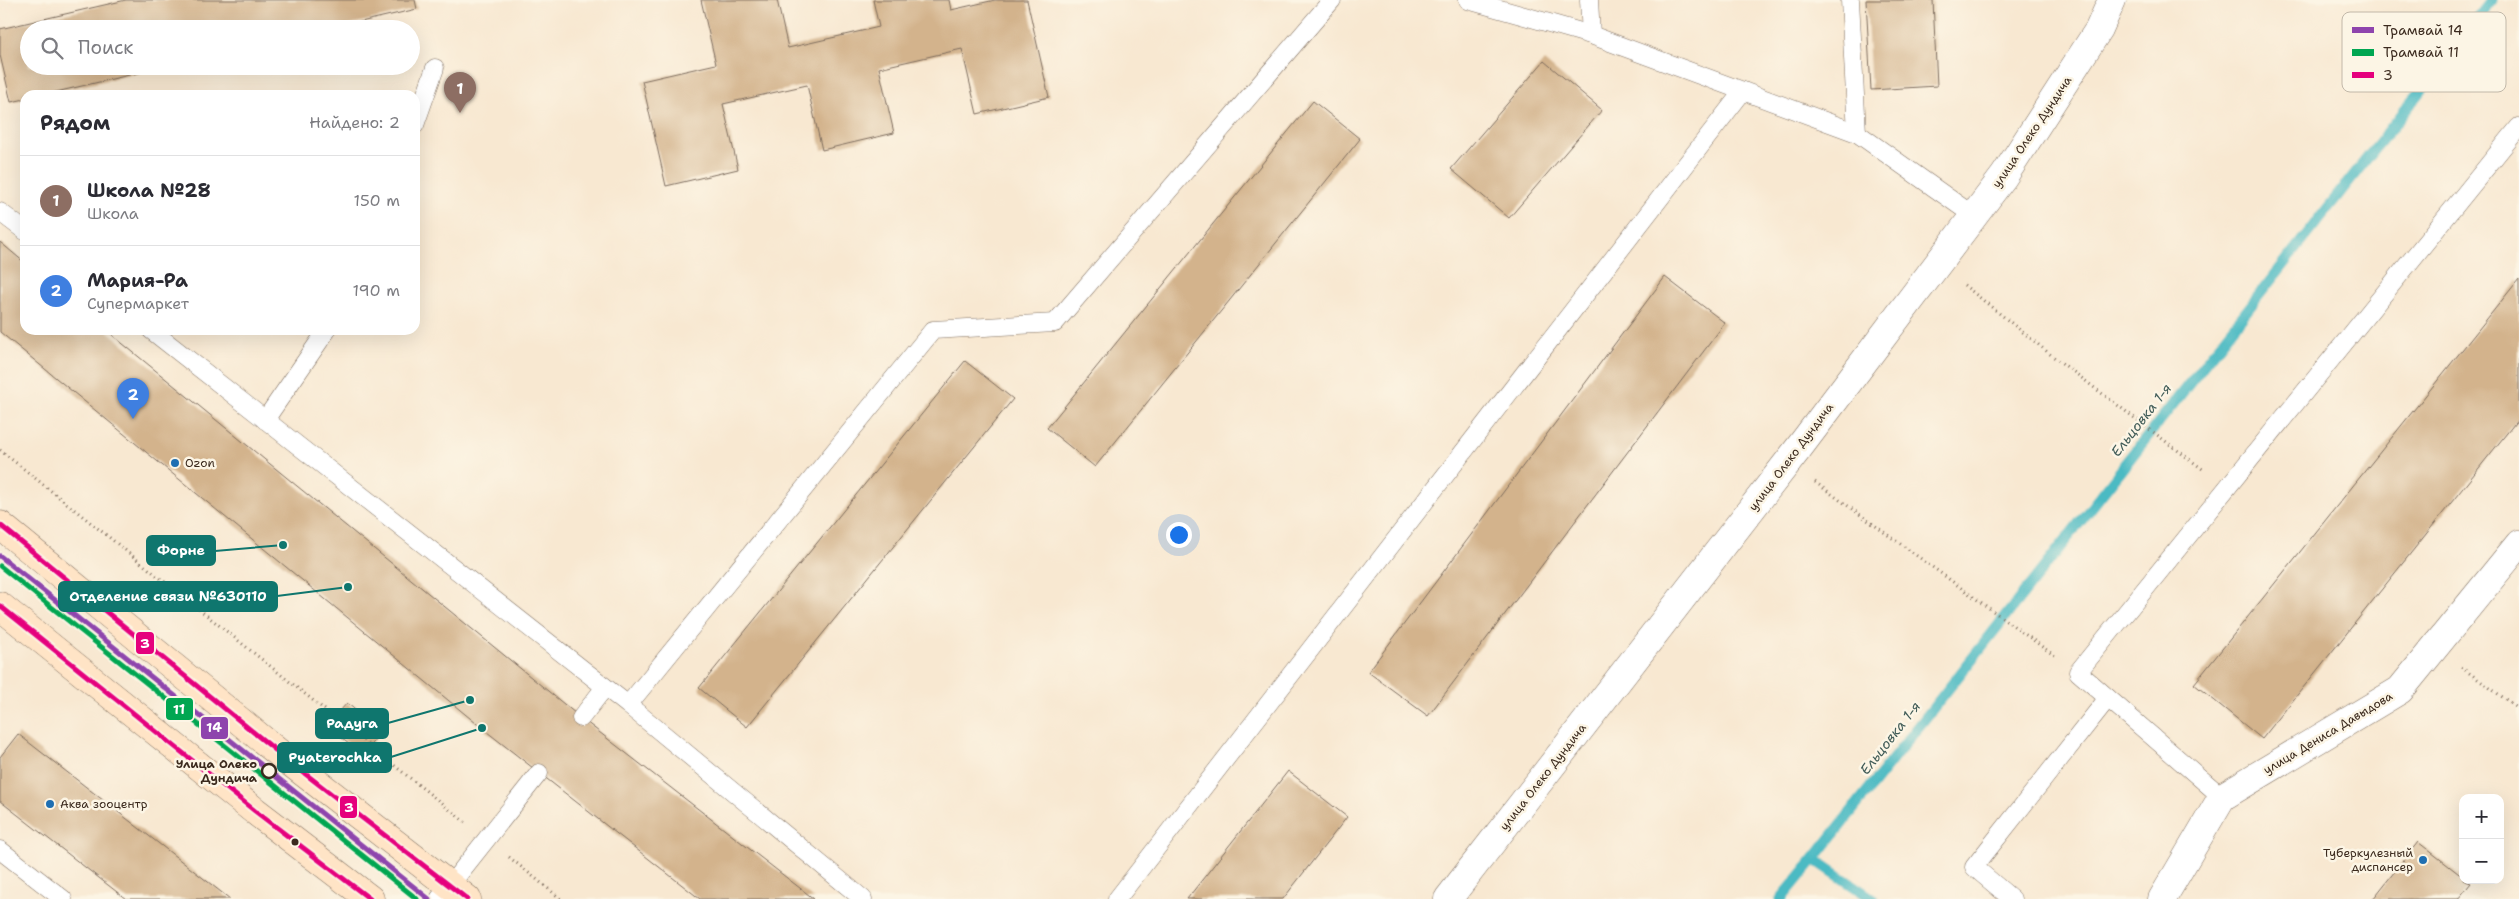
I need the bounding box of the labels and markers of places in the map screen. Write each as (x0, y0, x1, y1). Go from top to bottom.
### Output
pin: 1 (444, 72, 476, 113)
pin: 2 (117, 378, 149, 419)
place label: Ozon (185, 455, 215, 471)
marker: Ozon (169, 457, 181, 469)
callout: Форне (147, 536, 215, 565)
callout: Отделение связи №630110 (59, 582, 277, 611)
callout: Радуга (316, 709, 388, 738)
callout: Pyaterochka (278, 743, 391, 772)
place label: Улица Олеко Дундича (176, 756, 258, 786)
marker: Улица Олеко Дундича (261, 763, 277, 779)
place label: Аква зооцентр (60, 796, 148, 812)
marker: Аква зооцентр (44, 798, 56, 810)
unlabelled marker (290, 837, 300, 847)
place label: Туберкулезный диспансер (2323, 845, 2413, 875)
marker: Туберкулезный диспансер (2417, 854, 2429, 866)

